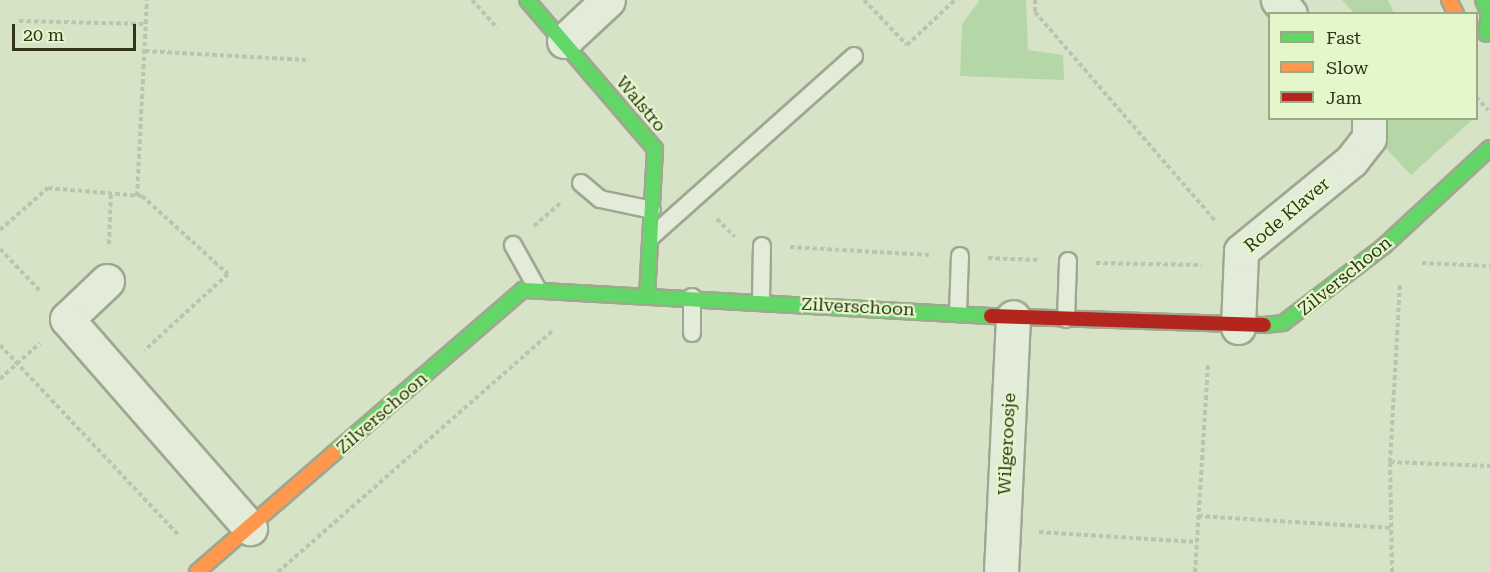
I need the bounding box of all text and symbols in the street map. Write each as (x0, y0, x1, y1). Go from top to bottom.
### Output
scale bar (15, 12, 140, 50)
legend (1268, 12, 1478, 120)
text: 20 m (23, 24, 64, 45)
text: Fast (1326, 27, 1361, 48)
text: Slow (1326, 57, 1368, 78)
street label: Walstro (611, 72, 671, 136)
text: Jam (1326, 87, 1362, 108)
street label: Rode Klaver (1240, 173, 1334, 257)
street label: Zilverschoon (1294, 232, 1396, 320)
street label: Zilverschoon (801, 293, 915, 321)
street label: Zilverschoon (332, 368, 432, 458)
street label: Wilgeroosje (994, 392, 1020, 496)

